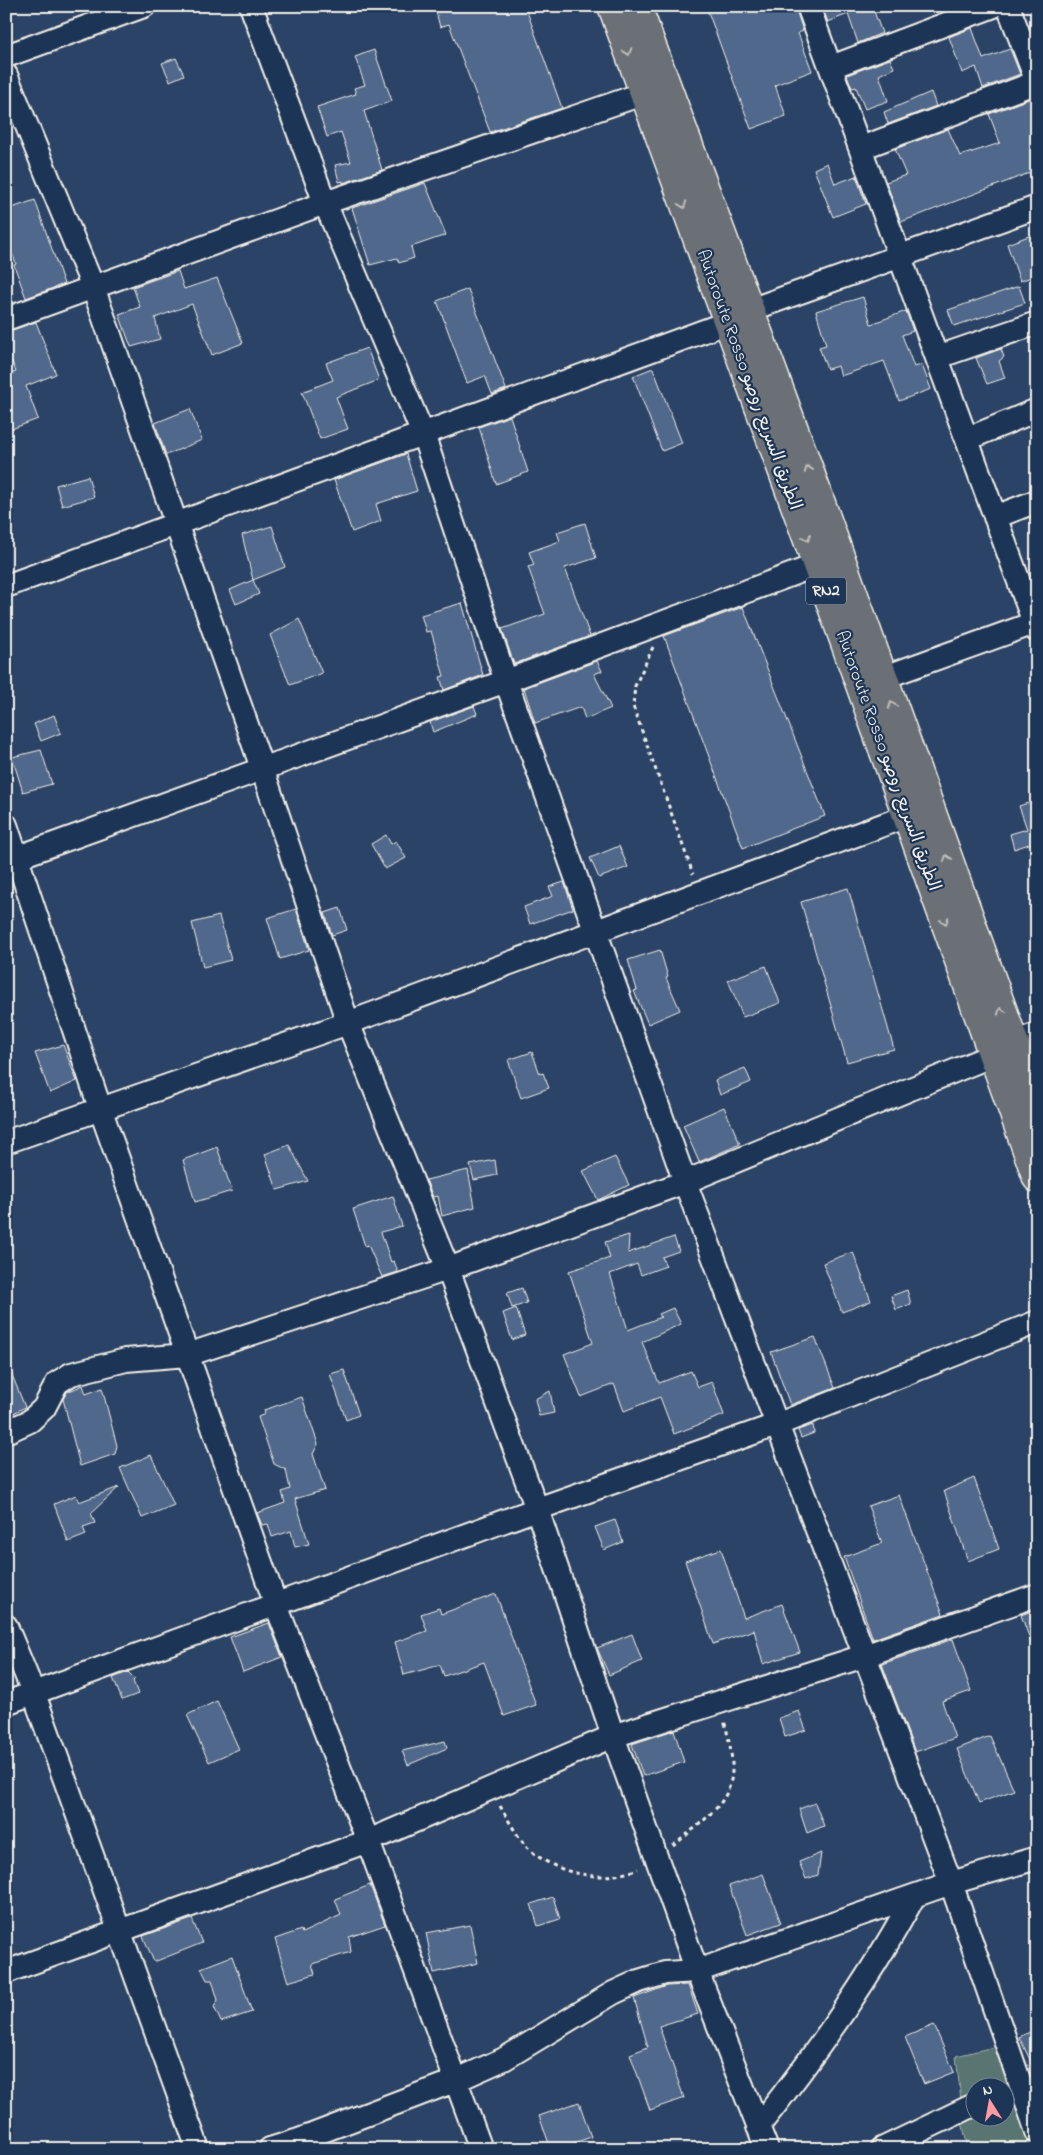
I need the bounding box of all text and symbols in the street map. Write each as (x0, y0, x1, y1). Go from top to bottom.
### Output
one-way arrow (622, 48, 632, 56)
one-way arrow (677, 200, 687, 209)
street label: Autoroute Rosso الطريق السريع روصو (689, 246, 807, 514)
one-way arrow (804, 465, 814, 474)
one-way arrow (801, 533, 811, 542)
road number: RN2 (806, 578, 846, 604)
street label: Autoroute Rosso الطريق السريع روصو (828, 627, 946, 895)
one-way arrow (888, 701, 898, 710)
one-way arrow (943, 854, 953, 863)
one-way arrow (939, 916, 949, 925)
one-way arrow (997, 1007, 1007, 1016)
north arrow (966, 2078, 1016, 2128)
text: N (981, 2080, 994, 2102)

